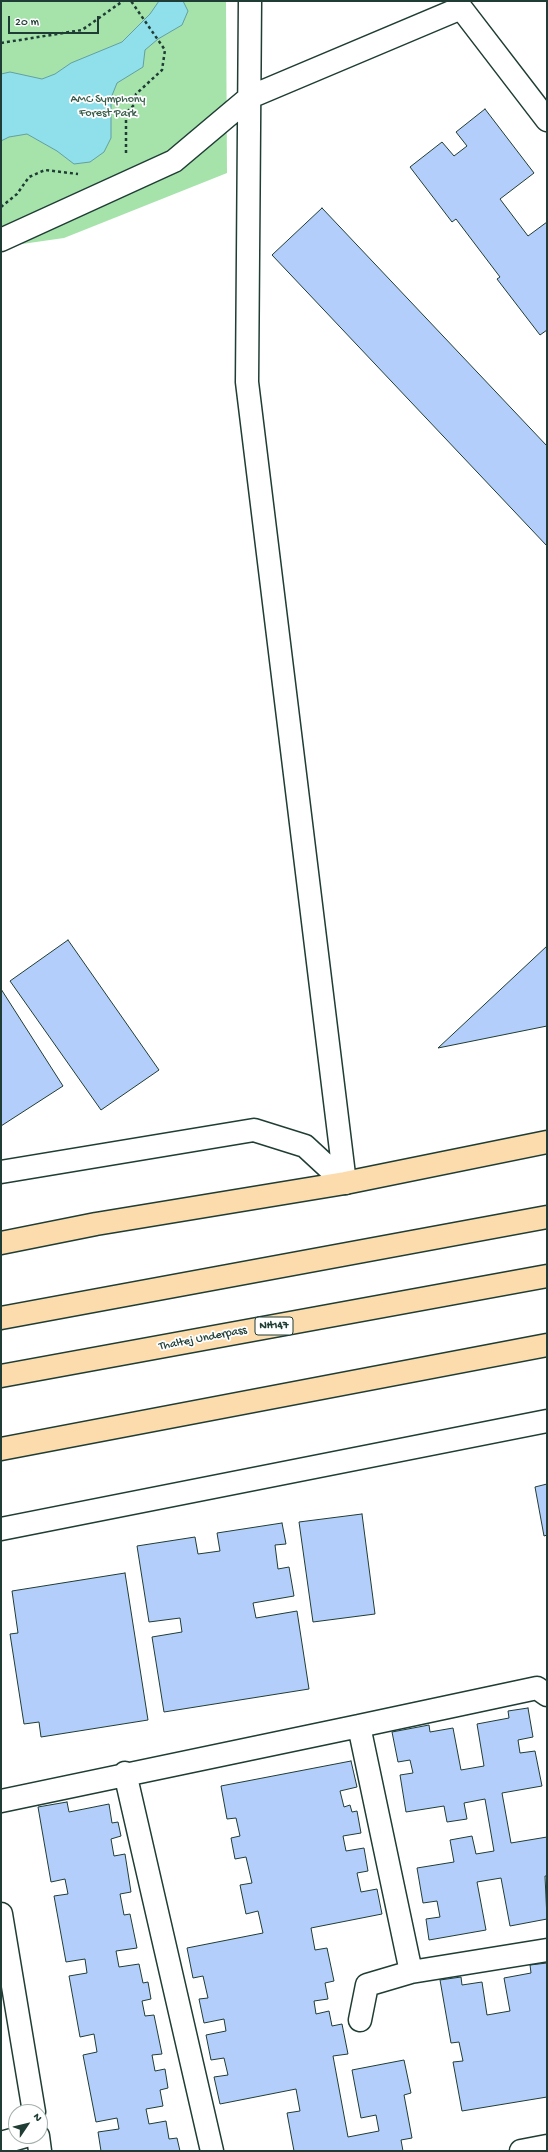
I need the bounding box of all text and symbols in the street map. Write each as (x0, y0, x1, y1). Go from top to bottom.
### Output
scale bar (10, 8, 101, 34)
text: 20 m (15, 16, 39, 30)
park label: AMC Symphony Forest Park (71, 93, 145, 121)
road number: NH147 (255, 1317, 293, 1335)
street label: Thaltej Underpass (158, 1323, 248, 1355)
north arrow (8, 2104, 48, 2144)
text: N (30, 2111, 44, 2124)

